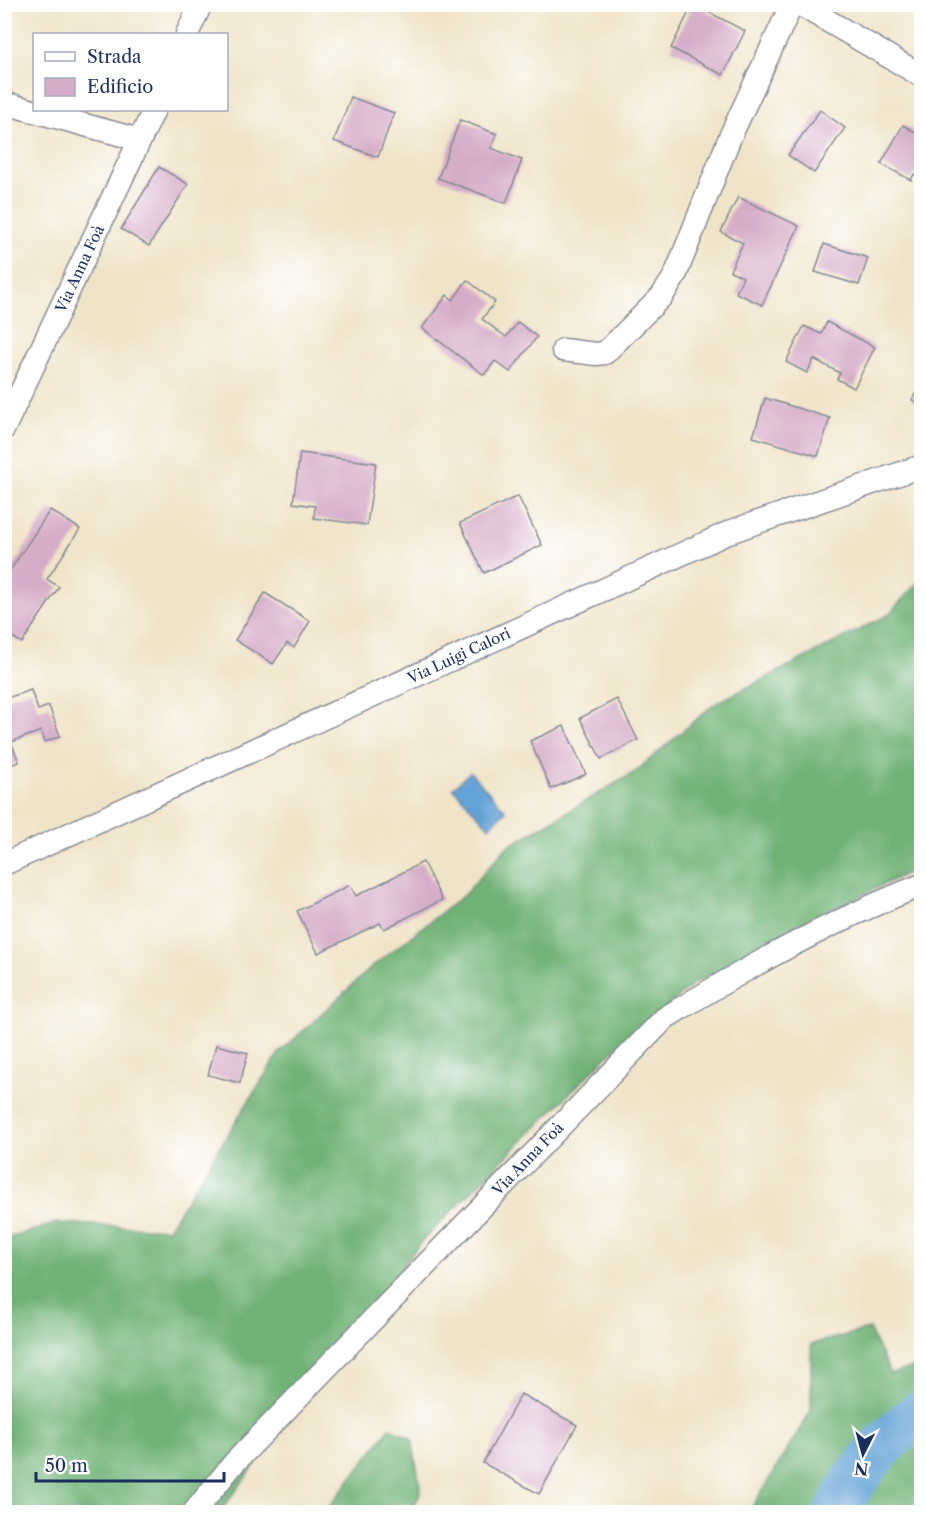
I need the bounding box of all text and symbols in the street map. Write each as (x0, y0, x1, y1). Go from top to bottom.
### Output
legend (33, 33, 228, 111)
text: Strada (87, 46, 142, 68)
text: Edificio (87, 76, 153, 98)
street label: Via Anna Foà (51, 222, 108, 316)
street label: Via Luigi Calori (403, 623, 514, 688)
street label: Via Anna Foà (487, 1118, 567, 1200)
north arrow (833, 1424, 893, 1484)
scale bar (36, 1445, 224, 1483)
text: 50 m (45, 1455, 88, 1477)
text: N (853, 1458, 869, 1480)

